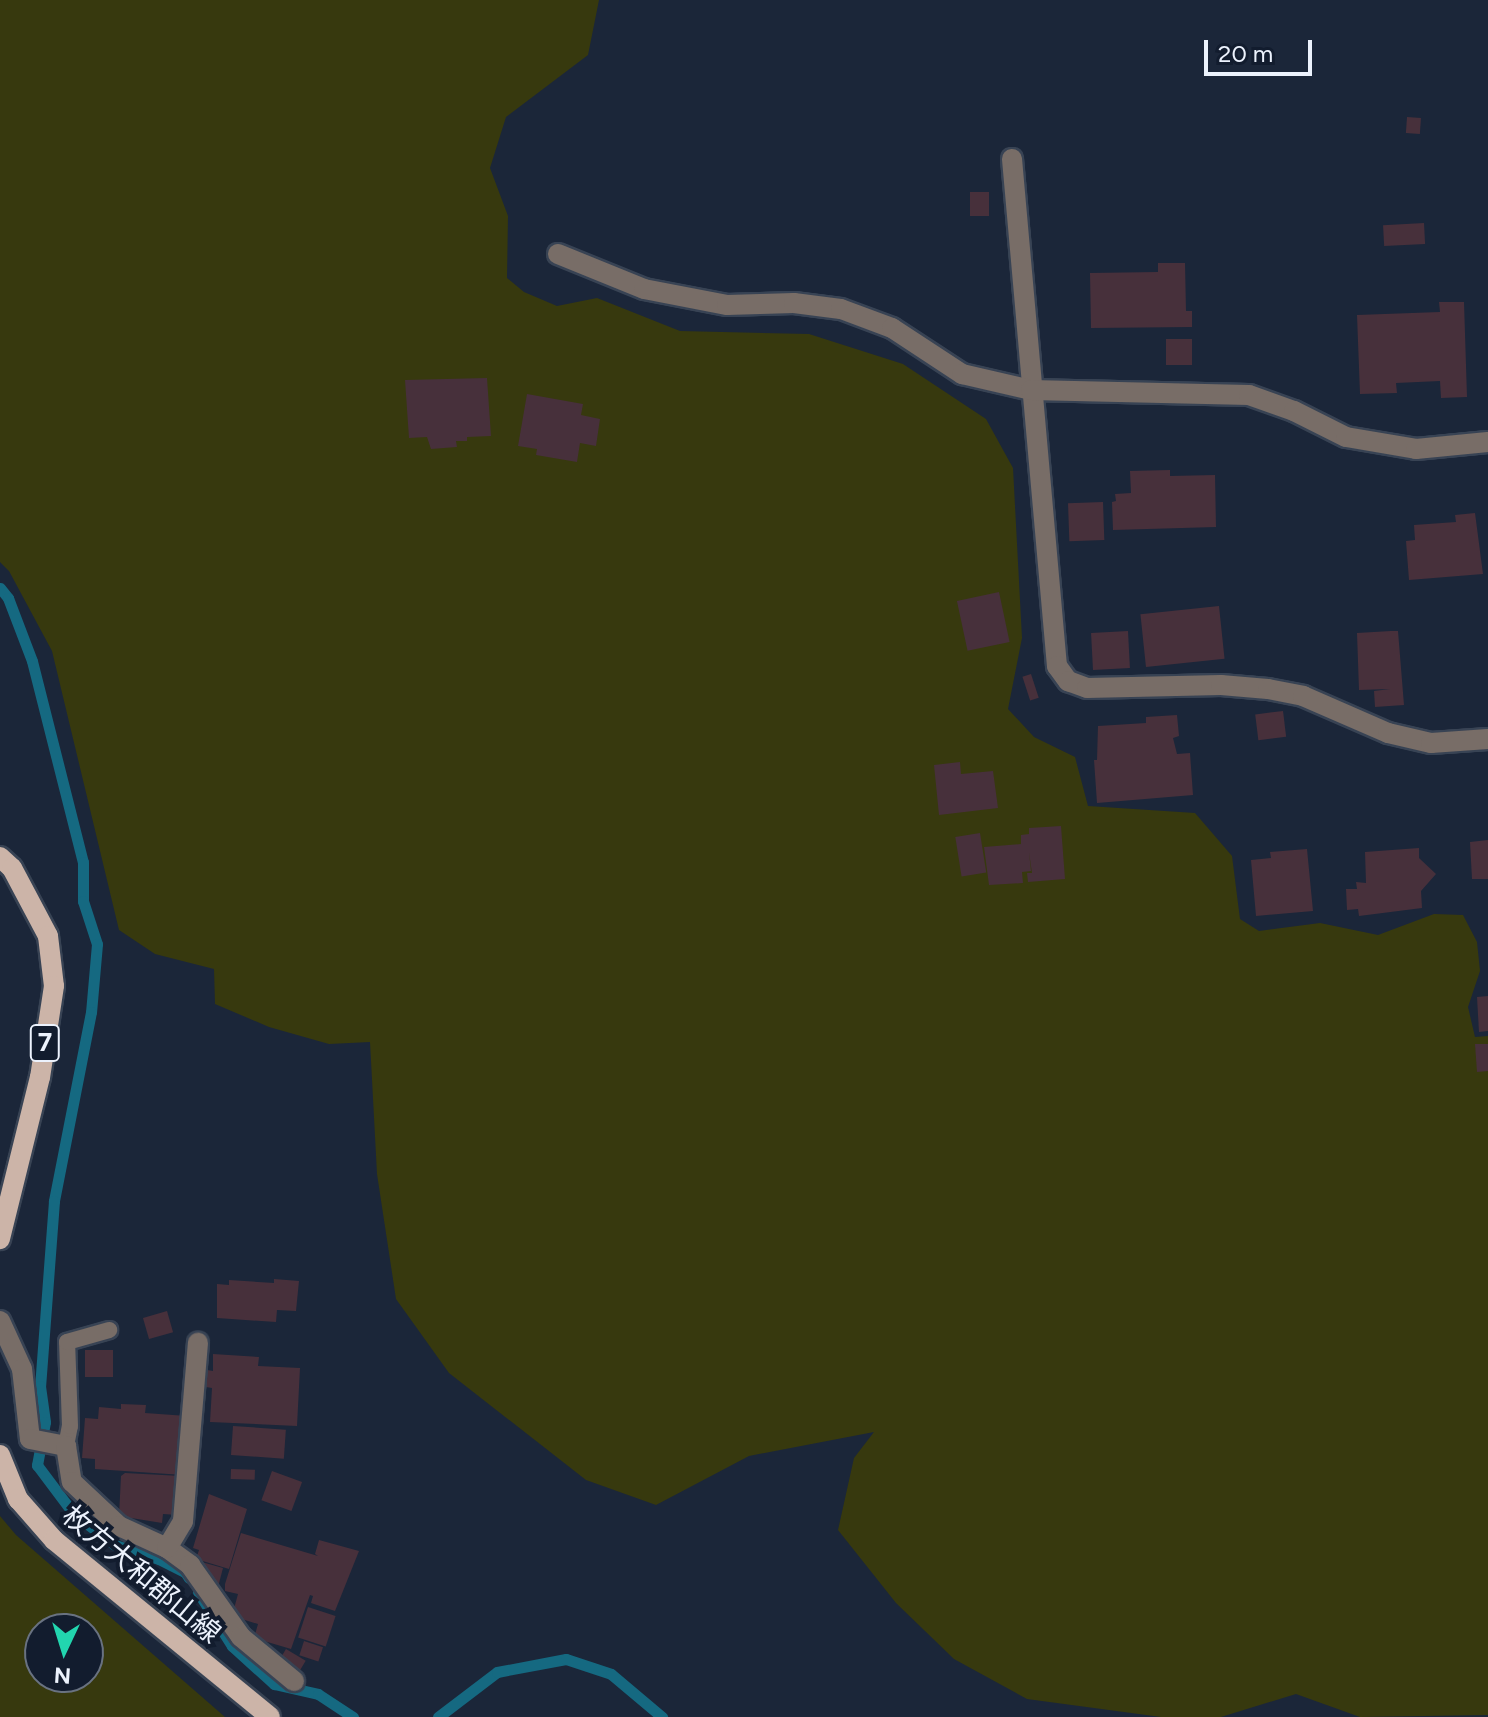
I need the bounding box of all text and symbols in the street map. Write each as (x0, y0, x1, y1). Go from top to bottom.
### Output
scale bar (1208, 24, 1316, 74)
text: 20 m (1218, 39, 1273, 68)
road number: 7 (29, 1021, 61, 1065)
street label: 枚方大和郡山線 (56, 1498, 228, 1650)
north arrow (24, 1613, 104, 1693)
text: N (53, 1661, 72, 1690)

